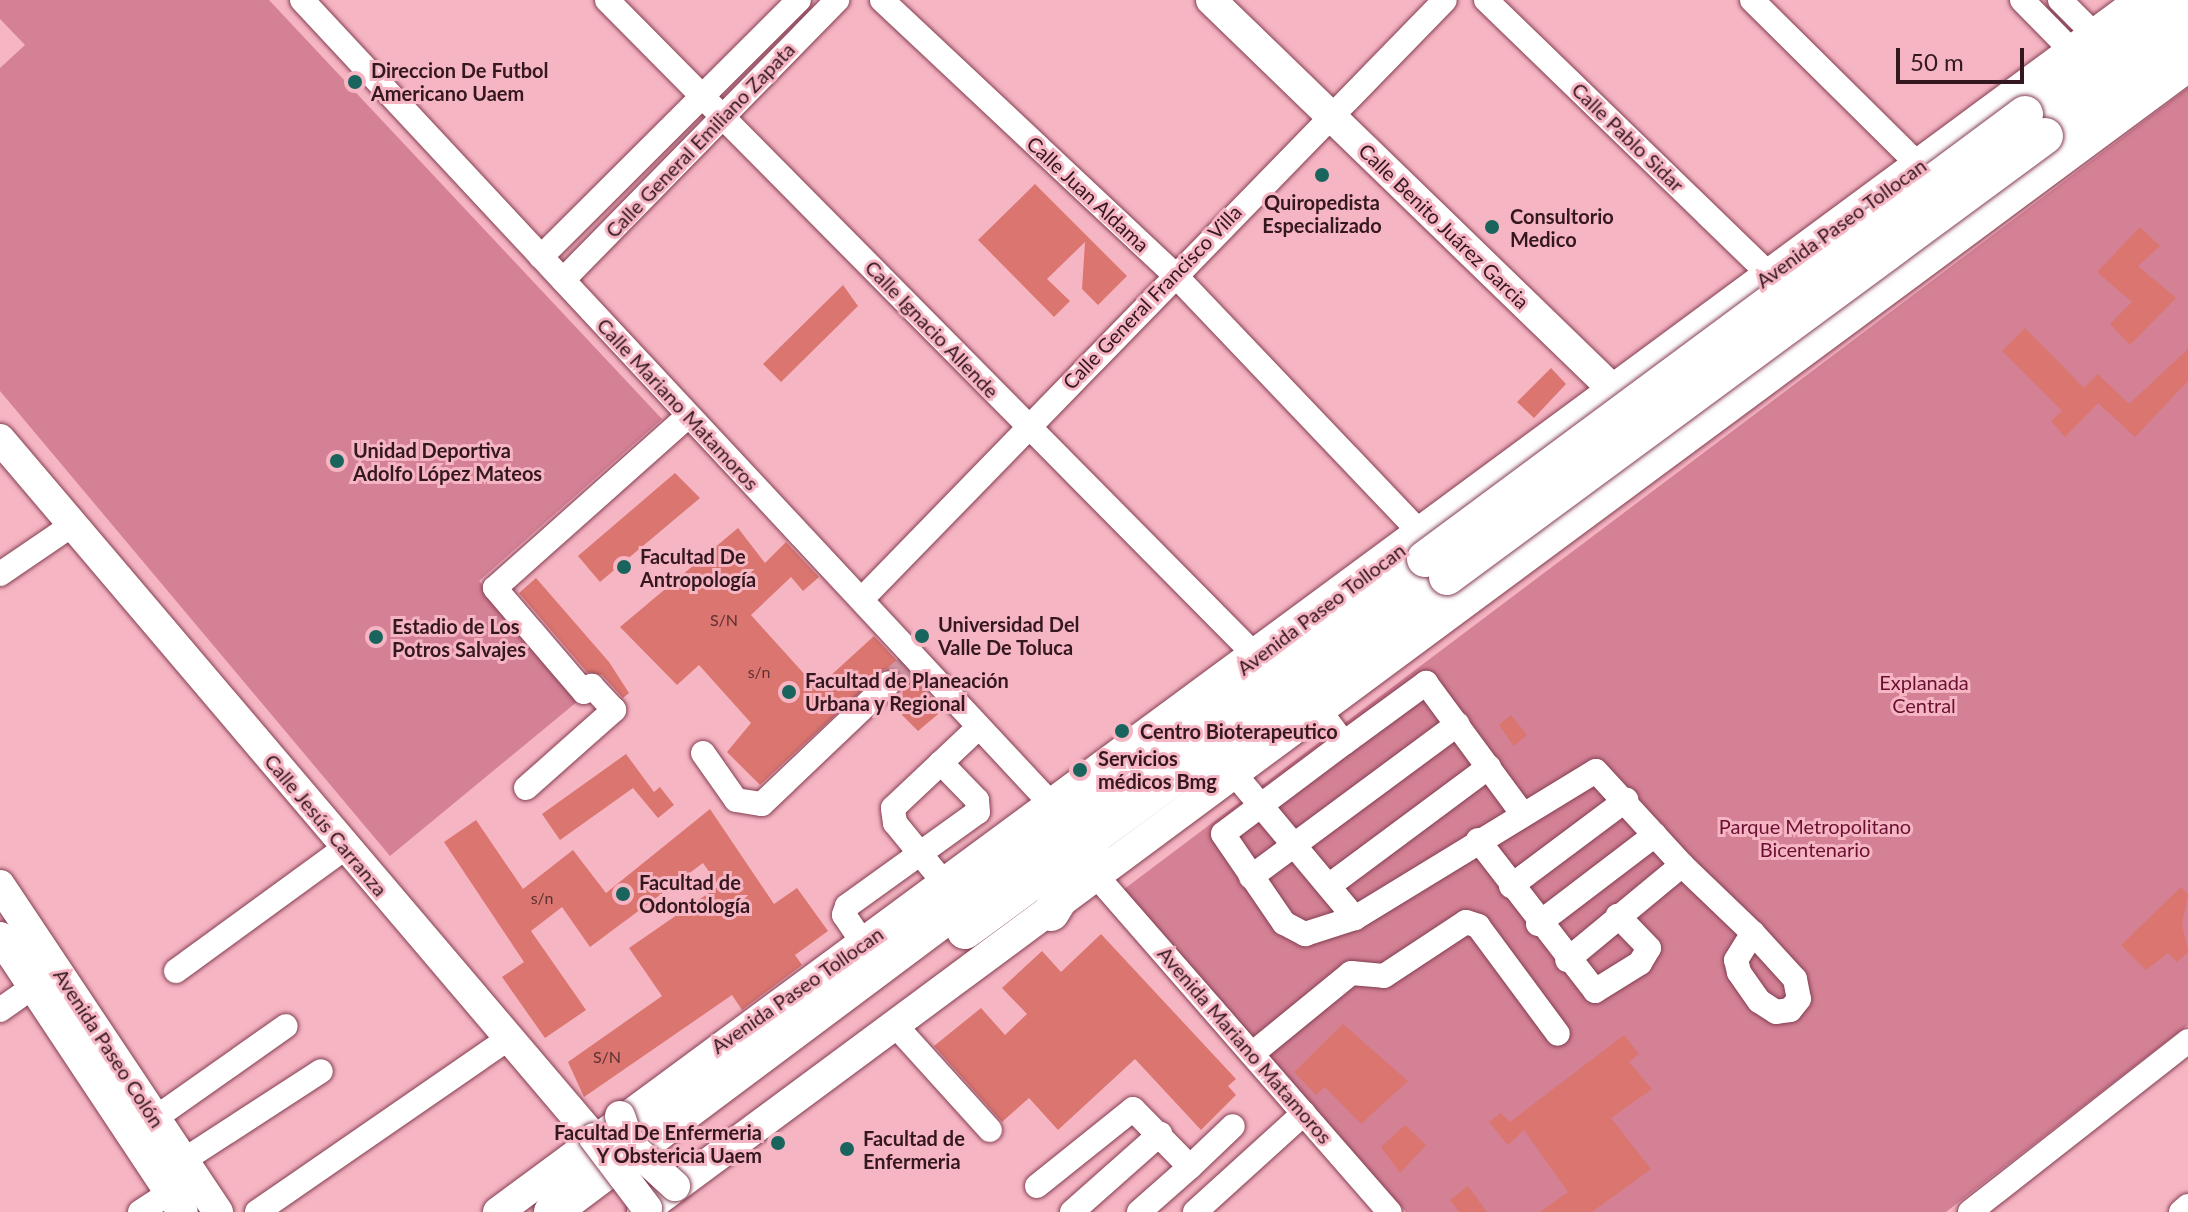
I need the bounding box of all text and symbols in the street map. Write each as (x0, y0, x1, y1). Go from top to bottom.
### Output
scale bar (1900, 32, 2028, 82)
street label: Calle General Emiliano Zapata (600, 38, 800, 242)
text: 50 m (1910, 47, 1964, 76)
place label: Direccion De Futbol Americano Uaem (371, 58, 549, 105)
marker: Direccion De Futbol Americano Uaem (346, 73, 364, 91)
street label: Calle Pablo Sidar (1567, 78, 1689, 196)
street label: Calle Juan Aldama (1021, 131, 1155, 257)
street label: Calle Benito Juárez Garcia (1354, 138, 1534, 314)
street label: Avenida Paseo Tollocan (1751, 153, 1931, 293)
marker: Quiropedista Especializado (1311, 164, 1333, 186)
place label: Quiropedista Especializado (1262, 190, 1382, 237)
street label: Calle General Francisco Villa (1057, 200, 1247, 394)
place label: Consultorio Medico (1510, 204, 1614, 251)
marker: Consultorio Medico (1481, 216, 1503, 238)
street label: Calle Ignacio Allende (860, 255, 1004, 403)
street label: Calle Mariano Matamoros (592, 313, 764, 495)
place label: Unidad Deportiva Adolfo López Mateos (353, 438, 542, 485)
marker: Unidad Deportiva Adolfo López Mateos (328, 452, 346, 470)
street label: Avenida Paseo Tollocan (1232, 538, 1410, 680)
place label: Facultad De Antropología (640, 544, 756, 591)
marker: Facultad De Antropología (615, 558, 633, 576)
house number: S/N (710, 610, 738, 630)
place label: Universidad Del Valle De Toluca (938, 612, 1080, 659)
place label: Estadio de Los Potros Salvajes (392, 614, 526, 661)
marker: Universidad Del Valle De Toluca (913, 627, 931, 645)
marker: Estadio de Los Potros Salvajes (367, 628, 385, 646)
house number: s/n (748, 662, 770, 682)
place label: Facultad de Planeación Urbana y Regional (805, 668, 1009, 715)
park label: Explanada Central (1879, 670, 1969, 717)
marker: Facultad de Planeación Urbana y Regional (780, 683, 798, 701)
place label: Centro Bioterapeutico (1140, 719, 1338, 743)
marker: Centro Bioterapeutico (1111, 720, 1133, 742)
place label: Servicios médicos Bmg (1098, 746, 1217, 793)
street label: Calle Jesús Carranza (259, 749, 393, 901)
marker: Servicios médicos Bmg (1069, 759, 1091, 781)
park label: Parque Metropolitano Bicentenario (1719, 814, 1911, 861)
place label: Facultad de Odontología (639, 870, 750, 917)
marker: Facultad de Odontología (614, 885, 632, 903)
house number: s/n (531, 888, 553, 908)
street label: Avenida Paseo Tollocan (706, 921, 888, 1059)
street label: Avenida Mariano Matamoros (1153, 942, 1337, 1148)
street label: Avenida Paseo Colón (49, 964, 169, 1132)
house number: S/N (593, 1047, 621, 1067)
place label: Facultad De Enfermeria Y Obstericia Uaem (554, 1120, 762, 1167)
place label: Facultad de Enfermeria (863, 1126, 965, 1173)
marker: Facultad De Enfermeria Y Obstericia Uaem (769, 1134, 787, 1152)
marker: Facultad de Enfermeria (838, 1140, 856, 1158)

